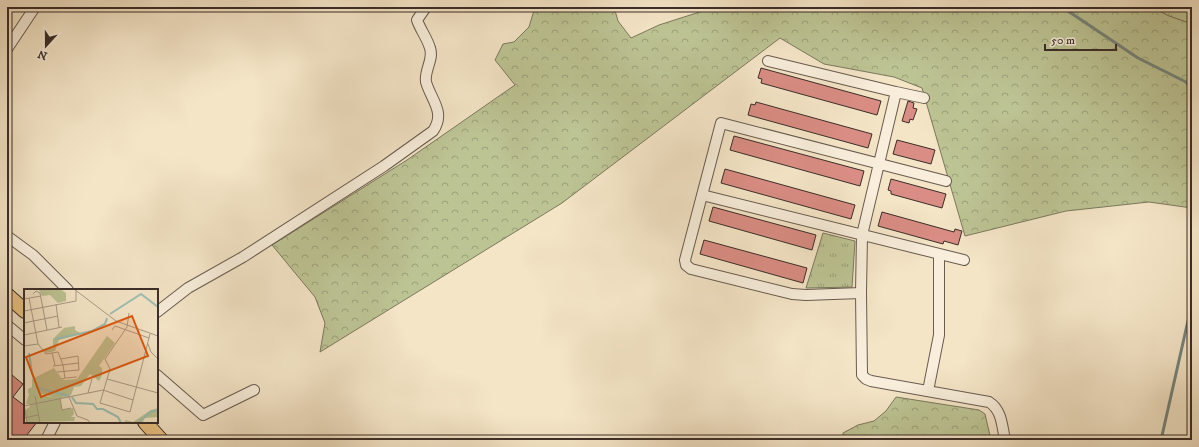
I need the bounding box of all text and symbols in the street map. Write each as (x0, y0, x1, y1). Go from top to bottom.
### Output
north arrow (26, 26, 66, 66)
scale bar (1045, 26, 1116, 52)
text: 50 m (1051, 33, 1075, 48)
text: N (36, 46, 49, 63)
inset map (24, 289, 158, 423)

